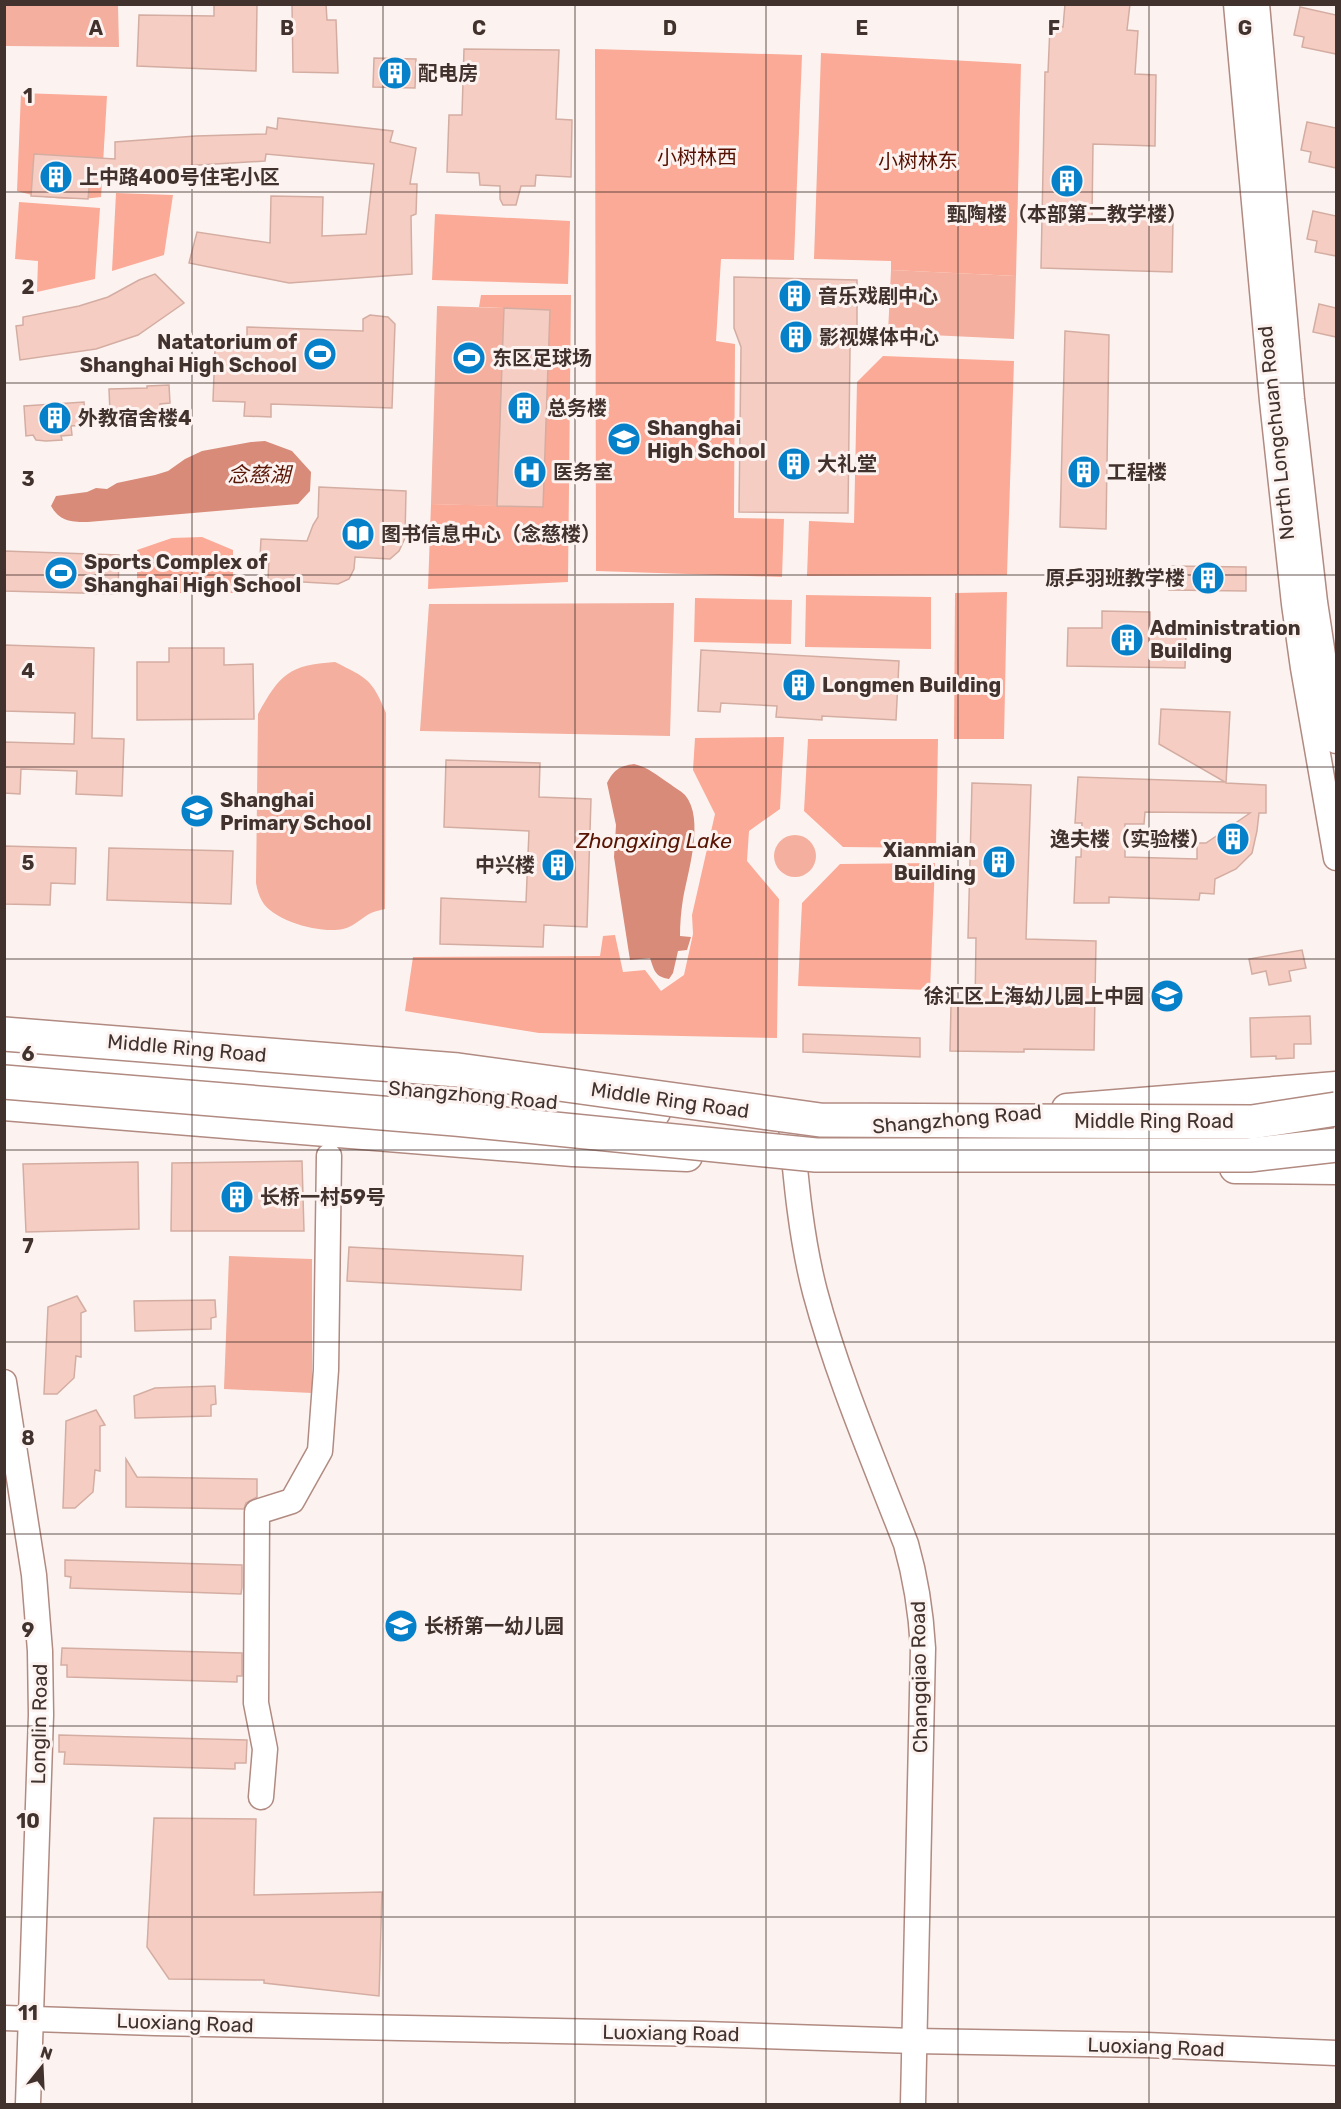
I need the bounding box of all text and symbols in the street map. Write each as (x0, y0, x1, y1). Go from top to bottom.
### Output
text: A (89, 16, 104, 40)
text: B (280, 16, 294, 40)
text: C (472, 16, 486, 40)
text: D (663, 16, 677, 40)
text: E (856, 16, 868, 40)
text: F (1048, 16, 1060, 40)
text: G (1238, 16, 1252, 40)
building icon: 配电房 (377, 55, 413, 91)
place label: 配电房 (418, 61, 478, 85)
text: 1 (23, 84, 33, 108)
park label: 小树林西 (657, 145, 737, 169)
park label: 小树林东 (878, 149, 958, 173)
building icon: 上中路400号住宅小区 (38, 159, 74, 195)
building icon: 甄陶楼（本部第二教学楼） (1049, 163, 1085, 199)
place label: 上中路400号住宅小区 (79, 165, 280, 189)
place label: 甄陶楼（本部第二教学楼） (947, 202, 1187, 226)
text: 2 (22, 275, 35, 299)
building icon: 音乐戏剧中心 (777, 278, 813, 314)
place label: 音乐戏剧中心 (818, 284, 938, 308)
building icon: 影视媒体中心 (778, 319, 814, 355)
place label: 影视媒体中心 (819, 325, 939, 349)
street label: North Longchuan Road (1253, 325, 1299, 541)
place label: Natatorium of Shanghai High School (80, 330, 297, 377)
sports icon: Natatorium of Shanghai High School (302, 336, 338, 372)
sports icon: 东区足球场 (451, 340, 487, 376)
place label: 东区足球场 (492, 346, 592, 370)
building icon: 总务楼 (506, 390, 542, 426)
place label: 总务楼 (547, 396, 607, 420)
building icon: 外教宿舍楼4 (37, 400, 73, 436)
place label: 外教宿舍楼4 (78, 406, 192, 430)
place label: Shanghai High School (647, 416, 766, 463)
school or university icon: Shanghai High School (606, 421, 642, 457)
building icon: 大礼堂 (776, 446, 812, 482)
place label: 大礼堂 (817, 452, 877, 476)
hospital icon: 医务室 (512, 454, 548, 490)
building icon: 工程楼 (1066, 454, 1102, 490)
place label: 医务室 (553, 460, 613, 484)
place label: 工程楼 (1107, 460, 1167, 484)
water label: 念慈湖 (228, 462, 293, 487)
text: 3 (21, 467, 35, 491)
library icon: 图书信息中心（念慈楼） (340, 516, 376, 552)
place label: 图书信息中心（念慈楼） (381, 522, 601, 546)
place label: Sports Complex of Shanghai High School (84, 550, 301, 597)
sports icon: Sports Complex of Shanghai High School (43, 555, 79, 591)
building icon: 原乒羽班教学楼 (1190, 560, 1226, 596)
place label: 原乒羽班教学楼 (1045, 566, 1185, 590)
place label: Administration Building (1150, 616, 1301, 663)
building icon: Administration Building (1109, 622, 1145, 658)
text: 4 (21, 659, 35, 683)
building icon: Longmen Building (781, 667, 817, 703)
place label: Longmen Building (822, 673, 1001, 697)
place label: Shanghai Primary School (220, 788, 371, 835)
school or university icon: Shanghai Primary School (179, 793, 215, 829)
building icon: 逸夫楼（实验楼） (1215, 821, 1251, 857)
place label: 逸夫楼（实验楼） (1050, 827, 1210, 851)
water label: Zhongxing Lake (575, 828, 732, 853)
place label: Xianmian Building (883, 838, 976, 885)
building icon: Xianmian Building (981, 844, 1017, 880)
building icon: 中兴楼 (540, 847, 576, 883)
text: 5 (22, 851, 35, 875)
place label: 中兴楼 (475, 853, 535, 877)
school or university icon: 徐汇区上海幼儿园上中园 (1149, 978, 1185, 1014)
place label: 徐汇区上海幼儿园上中园 (924, 984, 1144, 1008)
street label: Middle Ring Road (106, 1029, 268, 1067)
text: 6 (21, 1042, 35, 1066)
street label: Shangzhong Road (387, 1076, 559, 1114)
street label: Middle Ring Road (589, 1077, 751, 1123)
street label: Shangzhong Road (871, 1100, 1043, 1138)
street label: Middle Ring Road (1074, 1109, 1234, 1133)
building icon: 长桥一村59号 (219, 1179, 255, 1215)
place label: 长桥一村59号 (260, 1185, 386, 1209)
text: 7 (22, 1234, 34, 1258)
text: 8 (21, 1426, 35, 1450)
street label: Changqiao Road (906, 1601, 932, 1753)
school or university icon: 长桥第一幼儿园 (383, 1608, 419, 1644)
place label: 长桥第一幼儿园 (424, 1614, 564, 1638)
text: 9 (22, 1618, 35, 1642)
street label: Longlin Road (26, 1663, 52, 1785)
text: 10 (16, 1809, 40, 1833)
text: 11 (18, 2001, 38, 2025)
street label: Luoxiang Road (116, 2009, 254, 2037)
street label: Luoxiang Road (602, 2020, 740, 2046)
street label: Luoxiang Road (1087, 2033, 1225, 2061)
north arrow (12, 2037, 72, 2097)
text: N (38, 2042, 55, 2064)

